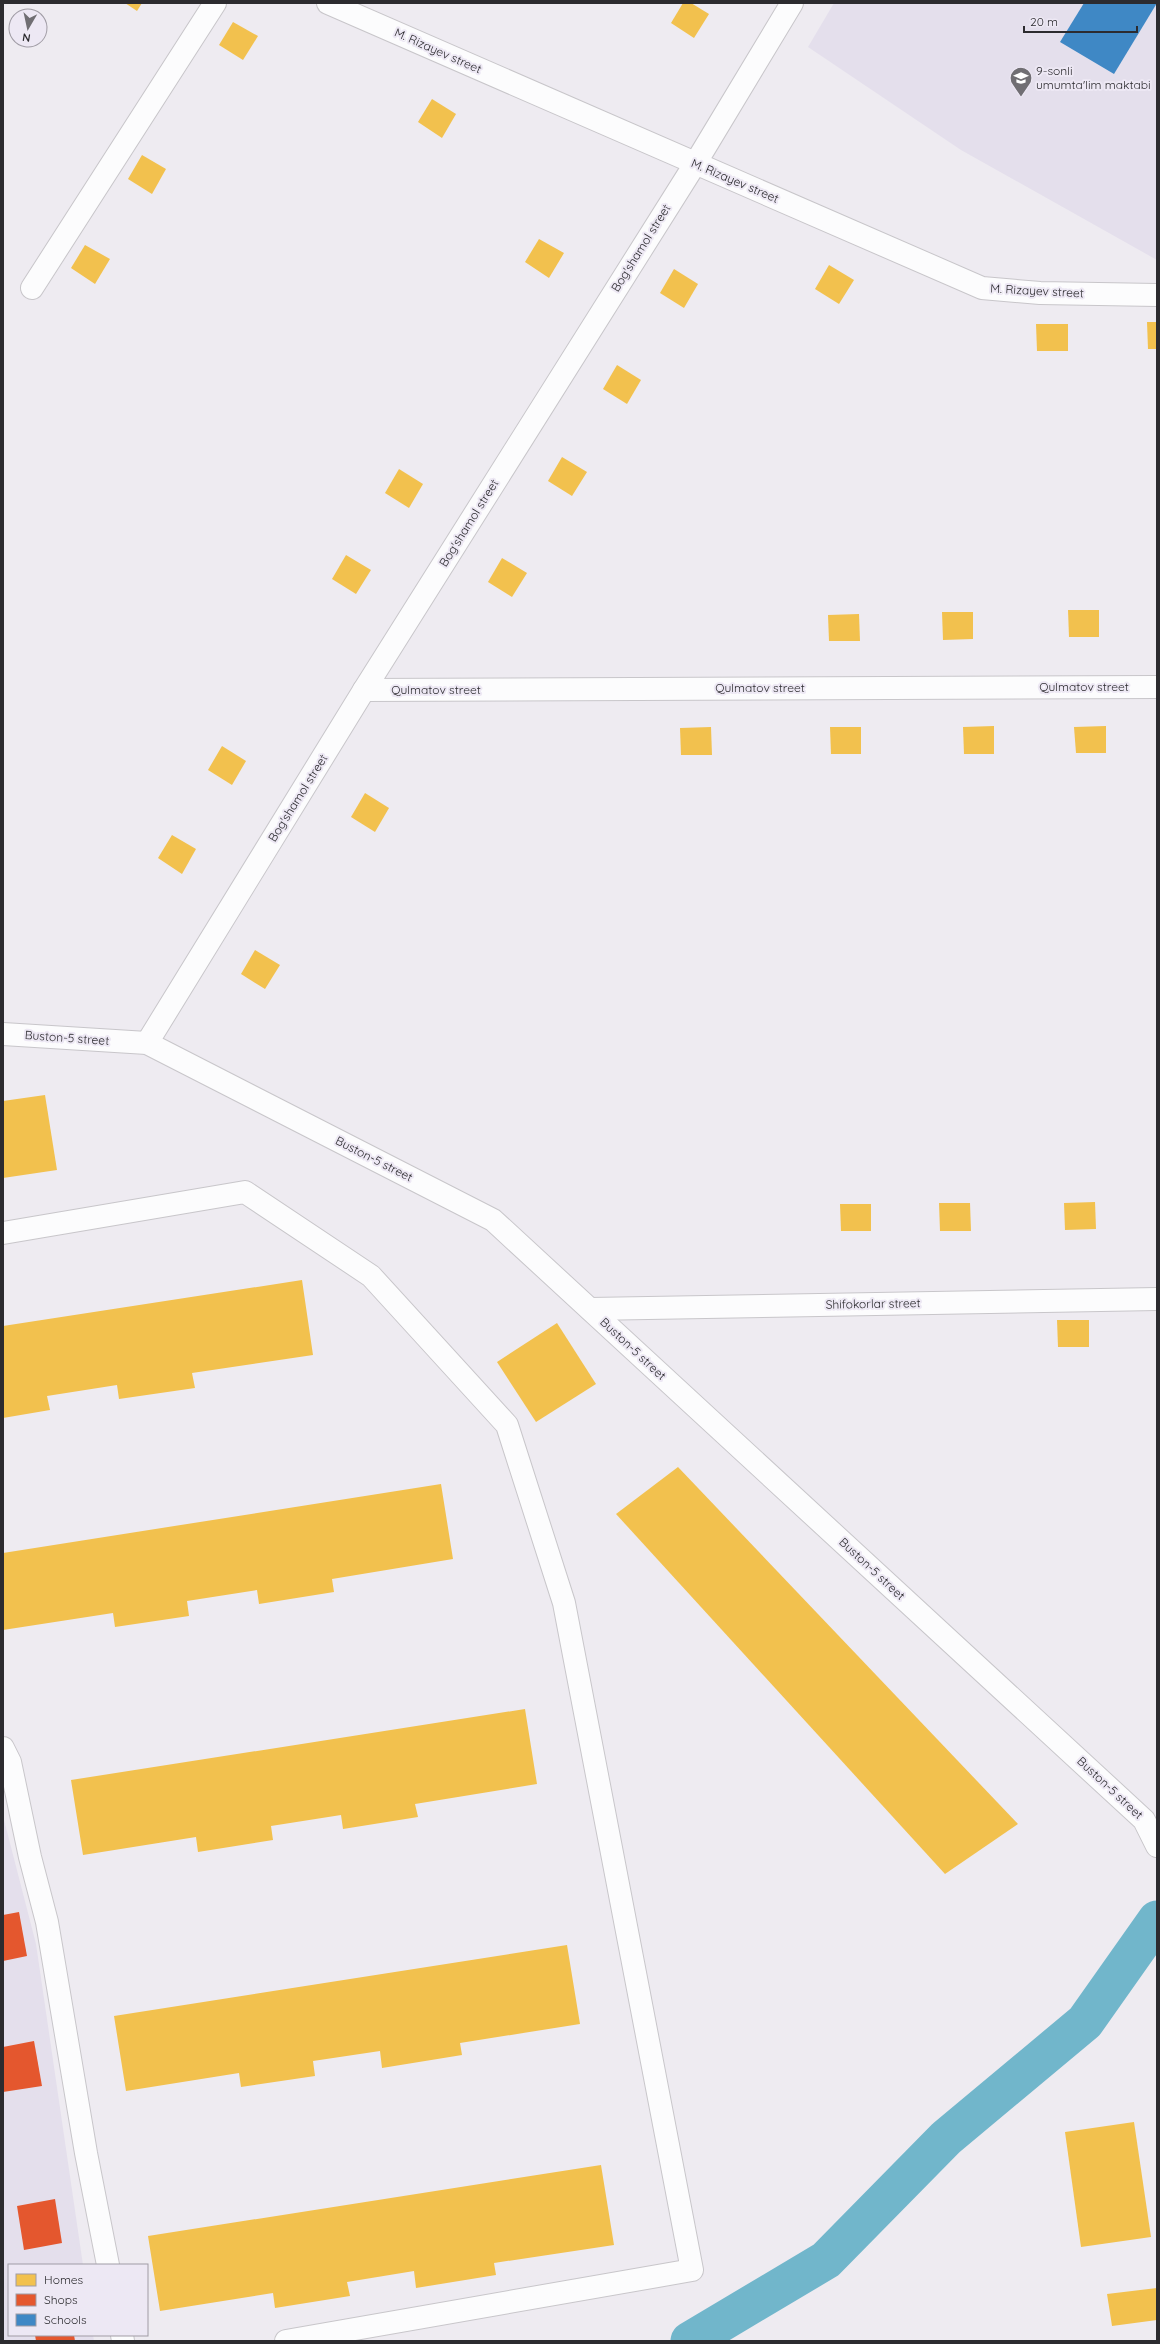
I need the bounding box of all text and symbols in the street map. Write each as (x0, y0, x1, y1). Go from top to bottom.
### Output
north arrow (8, 8, 48, 48)
scale bar (1024, 8, 1137, 34)
text: 20 m (1030, 14, 1058, 29)
street label: M. Rizayev street (392, 25, 484, 76)
text: N (21, 30, 32, 45)
place label: 9-sonli umumta'lim maktabi (1036, 63, 1151, 92)
school or university icon: 9-sonli umumta'lim maktabi (1008, 65, 1034, 98)
street label: M. Rizayev street (689, 155, 781, 206)
street label: Bog'shamol street (608, 201, 674, 294)
street label: M. Rizayev street (990, 281, 1084, 300)
street label: Bog'shamol street (436, 476, 502, 569)
street label: Qulmatov street (1039, 679, 1129, 694)
street label: Qulmatov street (715, 680, 805, 695)
street label: Qulmatov street (391, 682, 481, 697)
street label: Bog'shamol street (265, 751, 331, 844)
street label: Buston-5 street (24, 1027, 110, 1048)
street label: Buston-5 street (333, 1133, 415, 1184)
street label: Shifokorlar street (825, 1295, 921, 1312)
street label: Buston-5 street (597, 1314, 669, 1383)
street label: Buston-5 street (836, 1534, 908, 1603)
street label: Buston-5 street (1074, 1753, 1146, 1822)
legend (8, 2264, 148, 2336)
text: Homes (44, 2272, 84, 2287)
text: Shops (44, 2292, 78, 2307)
text: Schools (44, 2312, 87, 2327)

